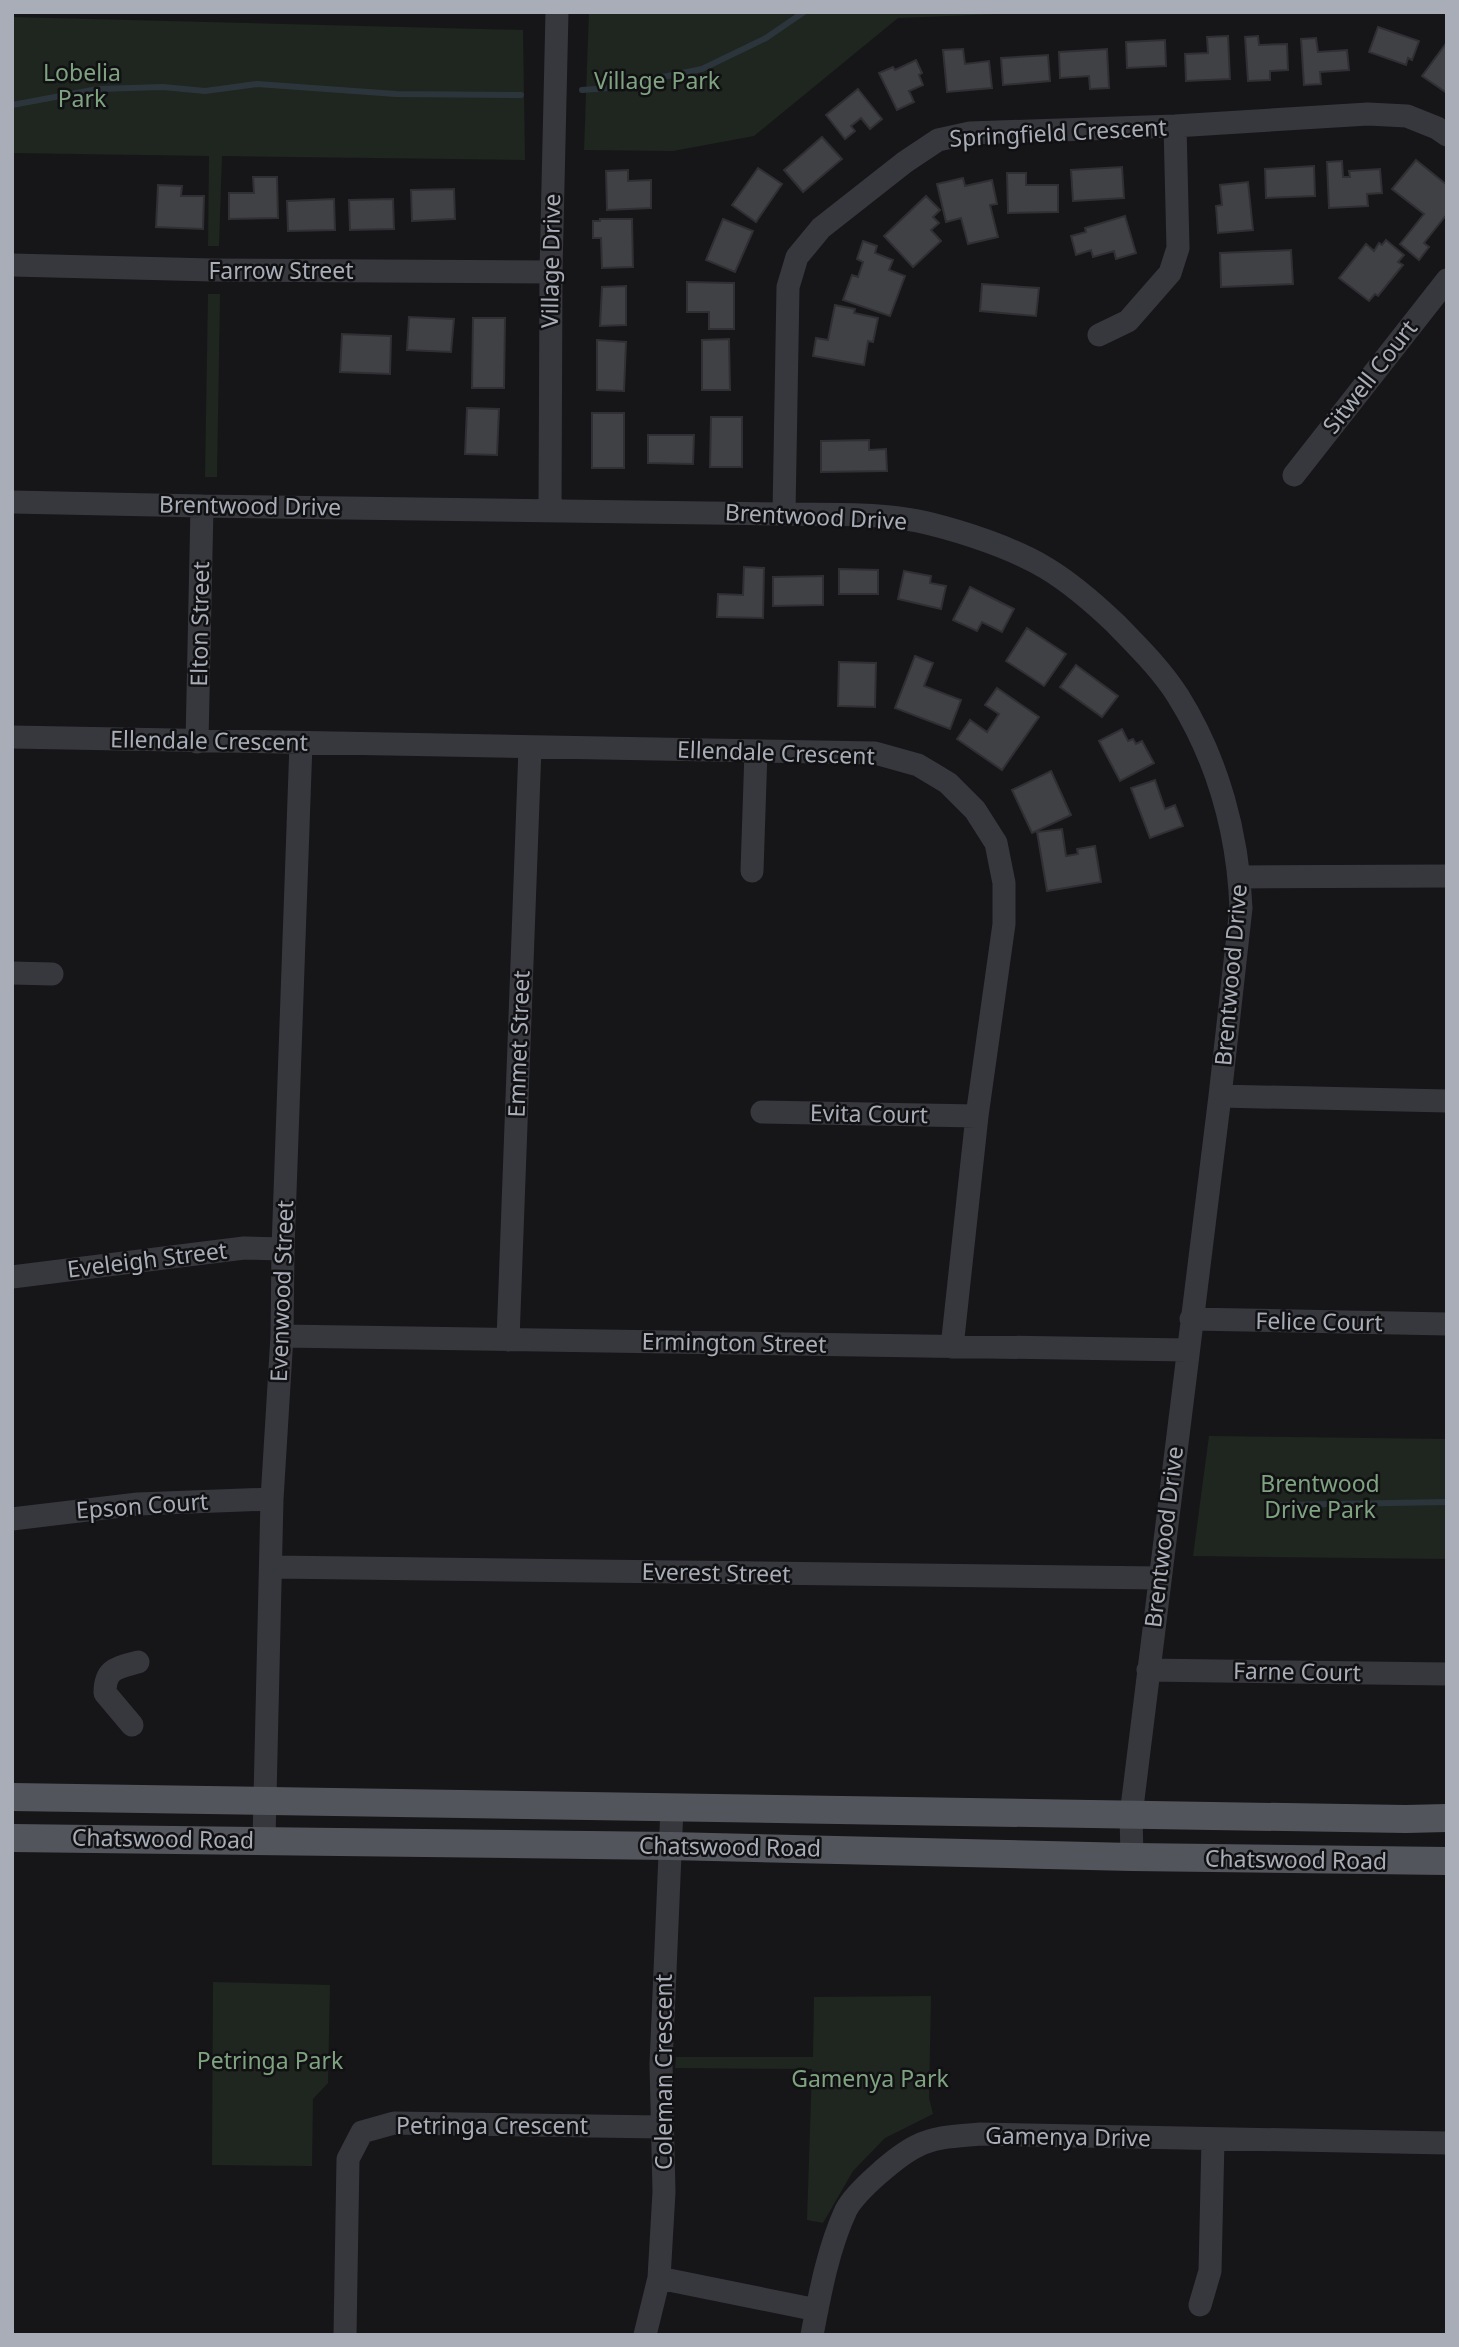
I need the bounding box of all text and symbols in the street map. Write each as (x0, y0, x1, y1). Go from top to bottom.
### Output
park label: Lobelia Park (43, 56, 121, 114)
park label: Village Park (594, 64, 721, 96)
street label: Springfield Crescent (948, 110, 1167, 154)
street label: Village Drive (533, 193, 567, 328)
street label: Farrow Street (208, 254, 354, 286)
street label: Sitwell Court (1315, 313, 1424, 440)
street label: Brentwood Drive (159, 487, 341, 523)
street label: Brentwood Drive (724, 495, 908, 537)
street label: Elton Street (182, 561, 216, 687)
street label: Ellendale Crescent (110, 722, 308, 758)
street label: Ellendale Crescent (677, 733, 875, 771)
street label: Brentwood Drive (1206, 883, 1254, 1067)
street label: Emmet Street (499, 970, 537, 1118)
street label: Evita Court (810, 1096, 928, 1130)
street label: Evenwood Street (262, 1200, 300, 1382)
street label: Eveleigh Street (65, 1233, 229, 1285)
street label: Felice Court (1255, 1304, 1383, 1338)
street label: Ermington Street (641, 1324, 827, 1360)
street label: Brentwood Drive (1136, 1444, 1190, 1629)
park label: Brentwood Drive Park (1260, 1467, 1380, 1525)
street label: Epson Court (75, 1484, 209, 1526)
street label: Everest Street (641, 1555, 791, 1589)
street label: Farne Court (1233, 1654, 1361, 1688)
street label: Chatswood Road (72, 1820, 254, 1856)
street label: Chatswood Road (639, 1828, 821, 1864)
street label: Chatswood Road (1205, 1841, 1387, 1877)
street label: Coleman Crescent (647, 1974, 679, 2170)
park label: Petringa Park (197, 2044, 344, 2076)
park label: Gamenya Park (791, 2062, 949, 2094)
street label: Petringa Crescent (396, 2109, 588, 2141)
street label: Gamenya Drive (985, 2119, 1151, 2153)

